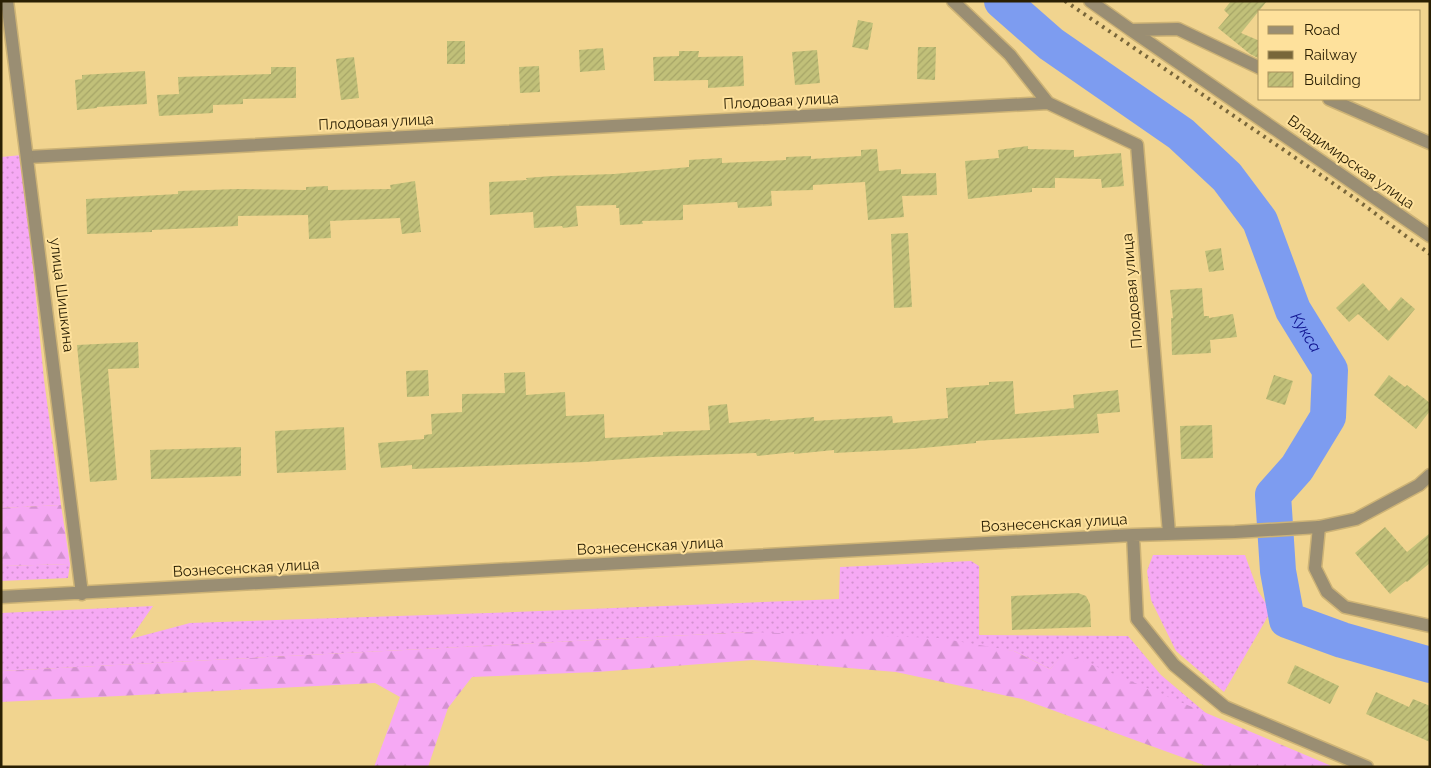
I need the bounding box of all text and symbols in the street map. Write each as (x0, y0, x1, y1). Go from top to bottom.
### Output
legend (1258, 10, 1421, 100)
text: Road (1304, 21, 1340, 39)
text: Railway (1304, 46, 1357, 64)
text: Building (1304, 71, 1361, 89)
street label: Плодовая улица (723, 89, 839, 113)
street label: Плодовая улица (318, 110, 434, 134)
street label: Владимирская улица (1284, 111, 1418, 213)
street label: Плодовая улица (1118, 233, 1146, 349)
street label: улица Шишкина (46, 237, 78, 353)
water label: Кукса (1287, 309, 1326, 356)
street label: Вознесенская улица (980, 510, 1128, 536)
street label: Вознесенская улица (576, 533, 724, 559)
street label: Вознесенская улица (172, 555, 320, 581)

